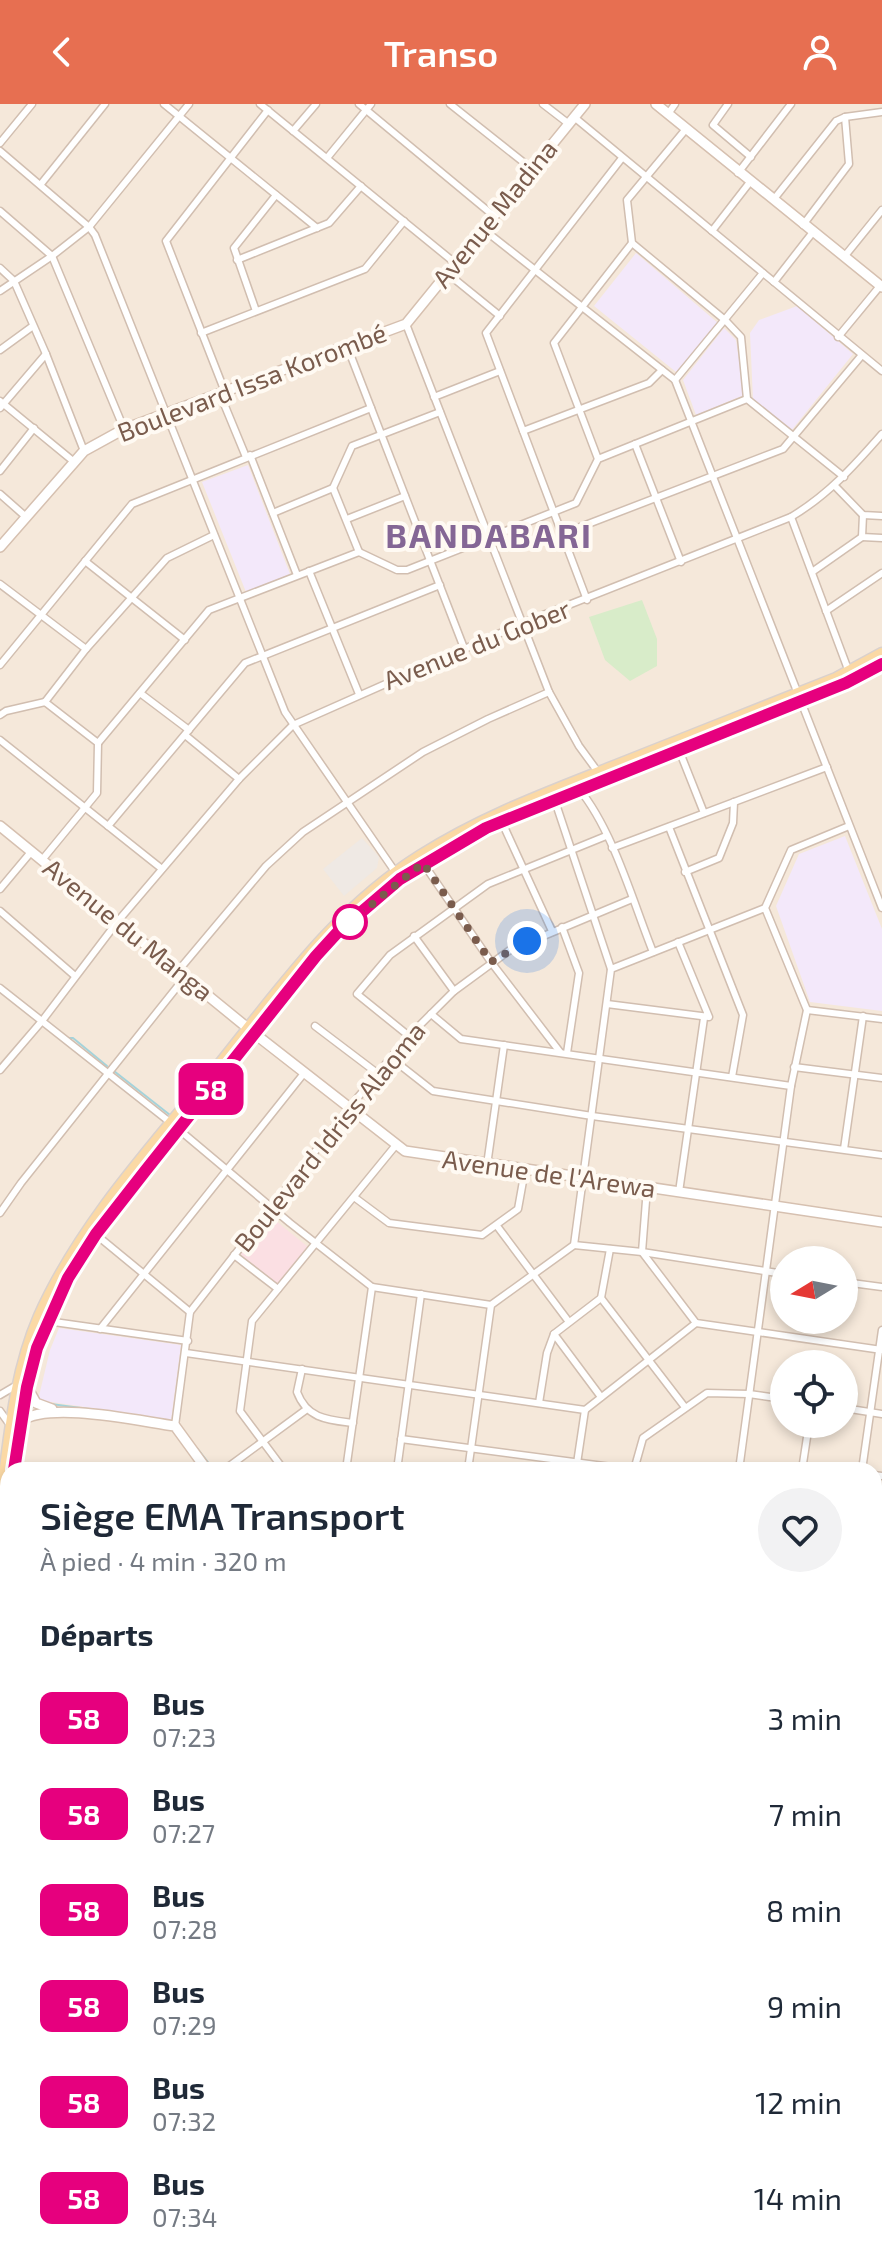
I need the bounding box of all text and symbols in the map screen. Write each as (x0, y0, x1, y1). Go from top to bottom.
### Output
icon: back (40, 30, 84, 74)
icon: person (798, 30, 842, 74)
text: Transo (384, 31, 498, 74)
street label: Avenue Madina (425, 133, 563, 293)
street label: Boulevard Issa Korombé (113, 316, 390, 447)
district label: BANDABARI (385, 514, 593, 555)
street label: Avenue du Gober (378, 592, 574, 695)
street label: Avenue du Manga (38, 851, 220, 1007)
unlabelled marker (333, 905, 367, 939)
your location (507, 921, 547, 961)
street label: Boulevard Idriss Alaoma (227, 1015, 431, 1257)
line badge: 58 (175, 1063, 247, 1115)
text: 58 (195, 1072, 227, 1106)
street label: Avenue de l'Arewa (441, 1142, 658, 1203)
north arrow (770, 1246, 858, 1334)
map controls (770, 1246, 858, 1438)
button: locate (770, 1350, 858, 1438)
button: heart (758, 1488, 842, 1572)
text: Siège EMA Transport (40, 1492, 405, 1538)
text: À pied · 4 min · 320 m (40, 1545, 287, 1576)
text: Départs (40, 1616, 154, 1652)
text: Bus (152, 1685, 205, 1721)
text: 3 min (767, 1700, 842, 1736)
text: 58 (68, 1701, 100, 1735)
text: 07:23 (152, 1721, 216, 1752)
text: Bus (152, 1781, 205, 1817)
text: 7 min (769, 1796, 842, 1832)
text: 58 (68, 1797, 100, 1831)
text: 07:27 (152, 1817, 215, 1848)
text: Bus (152, 1877, 205, 1913)
text: 8 min (766, 1892, 842, 1928)
text: 58 (68, 1893, 100, 1927)
text: 07:28 (152, 1913, 218, 1944)
text: Bus (152, 1973, 205, 2009)
text: 9 min (767, 1988, 842, 2024)
text: 58 (68, 1989, 100, 2023)
text: 07:29 (152, 2009, 217, 2040)
text: Bus (152, 2069, 205, 2105)
text: 12 min (755, 2084, 842, 2120)
text: 58 (68, 2085, 100, 2119)
text: 07:32 (152, 2105, 216, 2136)
text: Bus (152, 2165, 205, 2201)
text: 14 min (754, 2180, 842, 2216)
text: 58 (68, 2181, 100, 2215)
text: 07:34 (152, 2201, 218, 2232)

